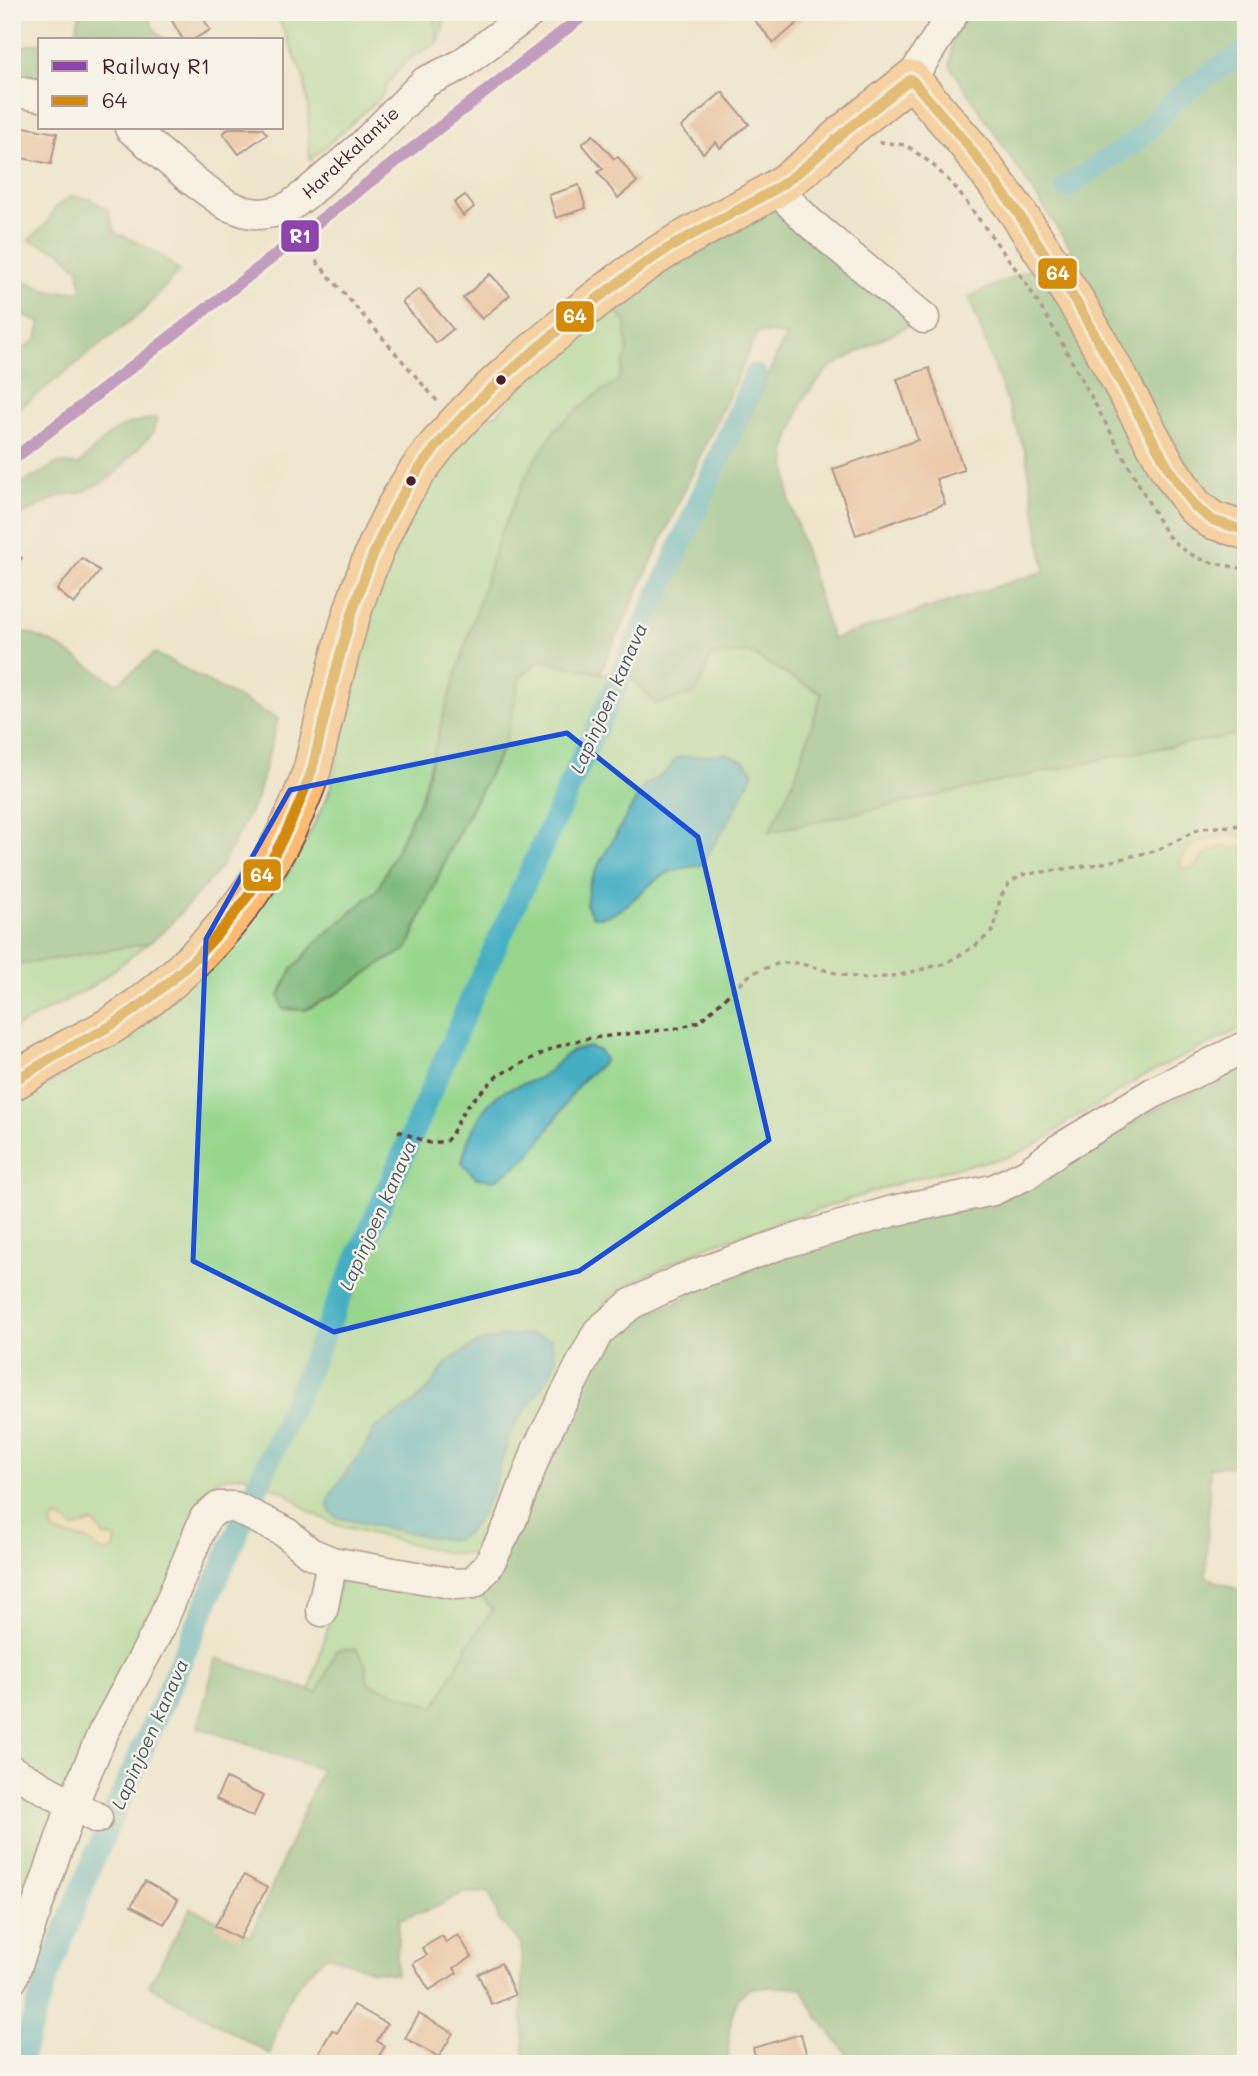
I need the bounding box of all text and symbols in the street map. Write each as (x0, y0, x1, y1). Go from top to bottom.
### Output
legend (38, 38, 284, 130)
text: Railway R1 (102, 52, 210, 79)
text: 64 (102, 86, 128, 113)
street label: Harakkalantie (296, 101, 404, 203)
line badge: R1 (280, 219, 320, 253)
text: R1 (289, 223, 311, 248)
line badge: 64 (1037, 257, 1078, 290)
text: 64 (1046, 260, 1070, 285)
line badge: 64 (555, 300, 595, 333)
text: 64 (563, 303, 587, 328)
unlabelled marker (494, 373, 508, 387)
unlabelled marker (404, 474, 418, 488)
water label: Lapinjoen kanava (564, 619, 652, 777)
line badge: 64 (242, 858, 282, 892)
text: 64 (250, 862, 274, 887)
water label: Lapinjoen kanava (333, 1136, 421, 1294)
water label: Lapinjoen kanava (105, 1655, 193, 1813)

